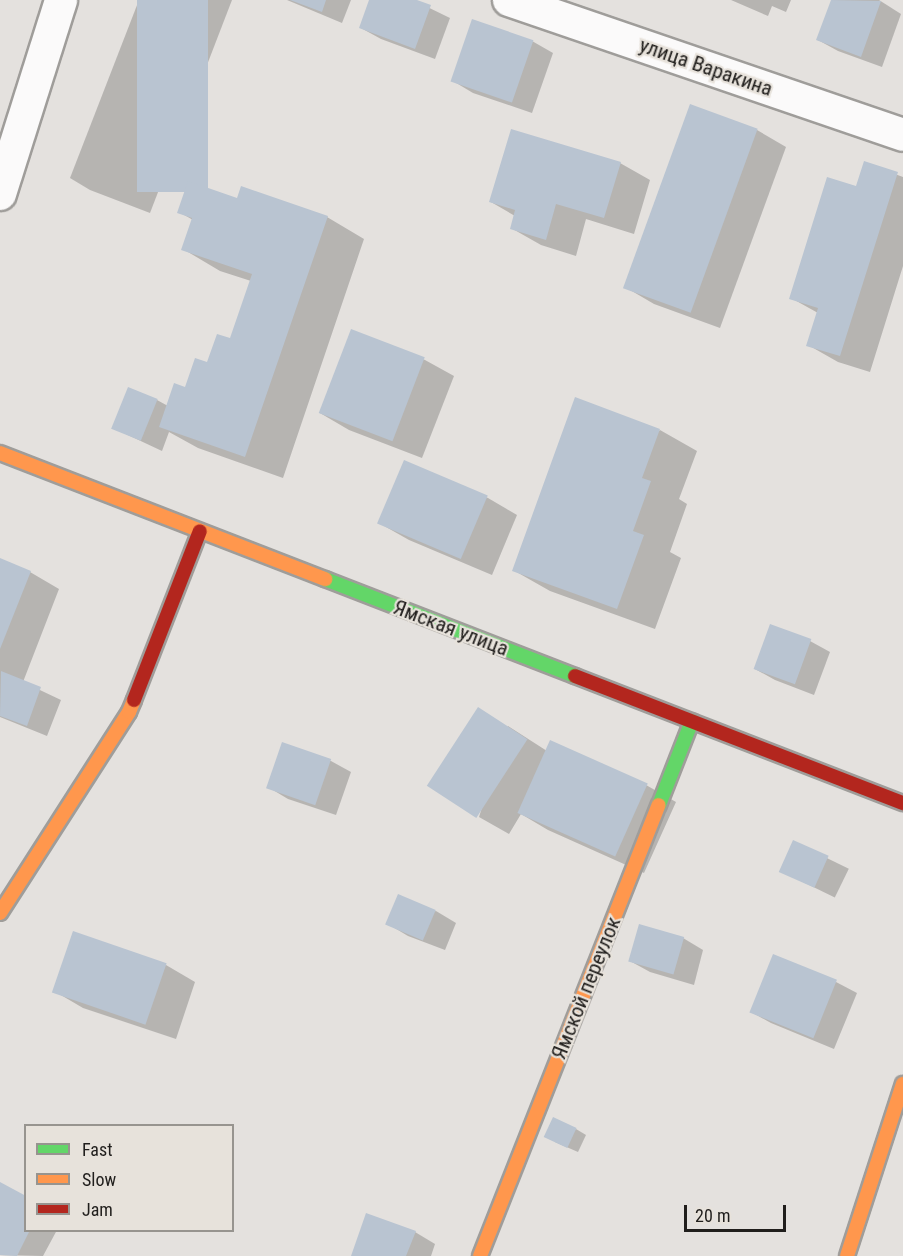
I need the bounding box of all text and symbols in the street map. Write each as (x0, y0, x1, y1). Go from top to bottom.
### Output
street label: улица Варакина (636, 32, 776, 102)
street label: Ямская улица (390, 595, 512, 661)
street label: Ямской переулок (546, 913, 626, 1063)
legend (24, 1124, 234, 1232)
text: Fast (82, 1139, 113, 1160)
text: Slow (82, 1169, 116, 1190)
scale bar (687, 1193, 789, 1231)
text: Jam (82, 1199, 113, 1220)
text: 20 m (695, 1205, 730, 1226)

